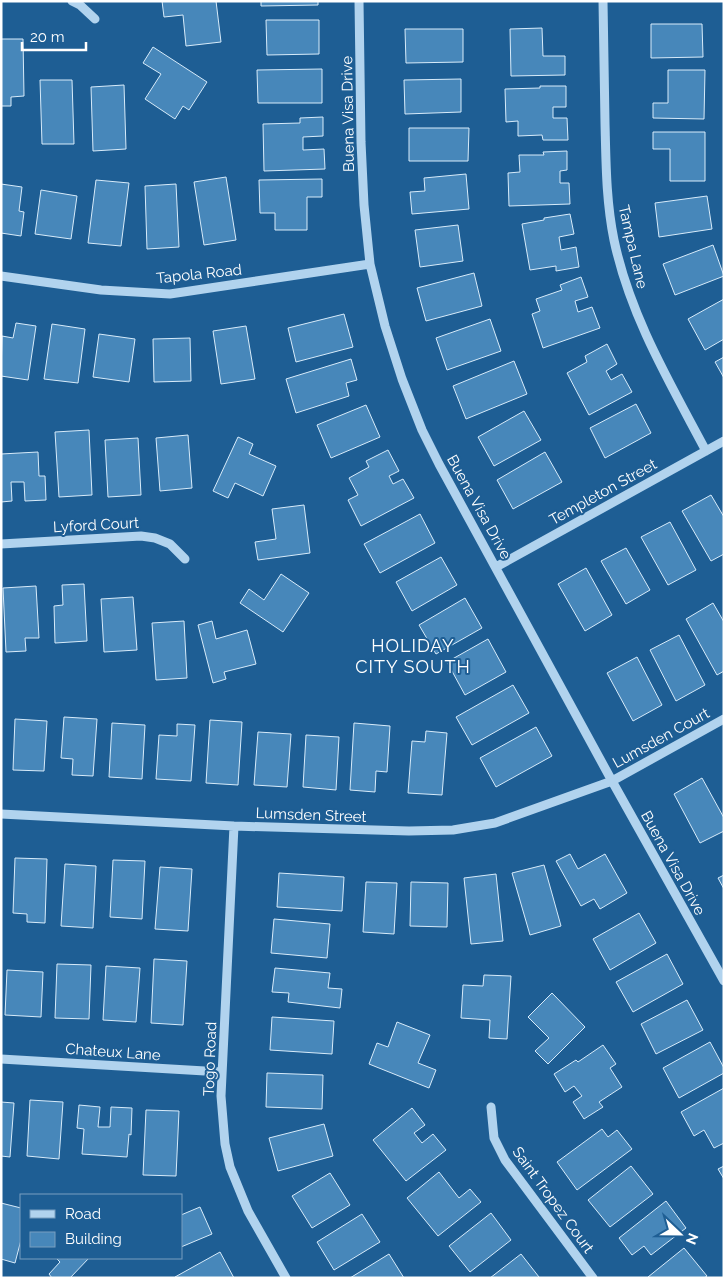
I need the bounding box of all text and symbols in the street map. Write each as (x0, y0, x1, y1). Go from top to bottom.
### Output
scale bar (22, 20, 86, 52)
text: 20 m (30, 28, 65, 46)
street label: Buena Visa Drive (338, 55, 358, 172)
street label: Tampa Lane (615, 203, 651, 291)
street label: Tapola Road (155, 261, 243, 287)
street label: Buena Visa Drive (443, 452, 515, 562)
street label: Templeton Street (546, 455, 660, 529)
street label: Lyford Court (53, 514, 139, 536)
district label: HOLIDAY CITY SOUTH (355, 635, 471, 677)
street label: Lumsden Court (610, 704, 712, 772)
street label: Lumsden Street (255, 804, 367, 826)
street label: Buena Visa Drive (637, 808, 709, 918)
street label: Togo Road (200, 1022, 220, 1096)
street label: Chateux Lane (65, 1040, 162, 1064)
street label: Saint Tropez Court (508, 1143, 598, 1257)
legend (20, 1194, 182, 1259)
text: Road (65, 1205, 101, 1223)
north arrow (655, 1209, 705, 1259)
text: Building (65, 1230, 122, 1248)
text: N (683, 1231, 701, 1247)

